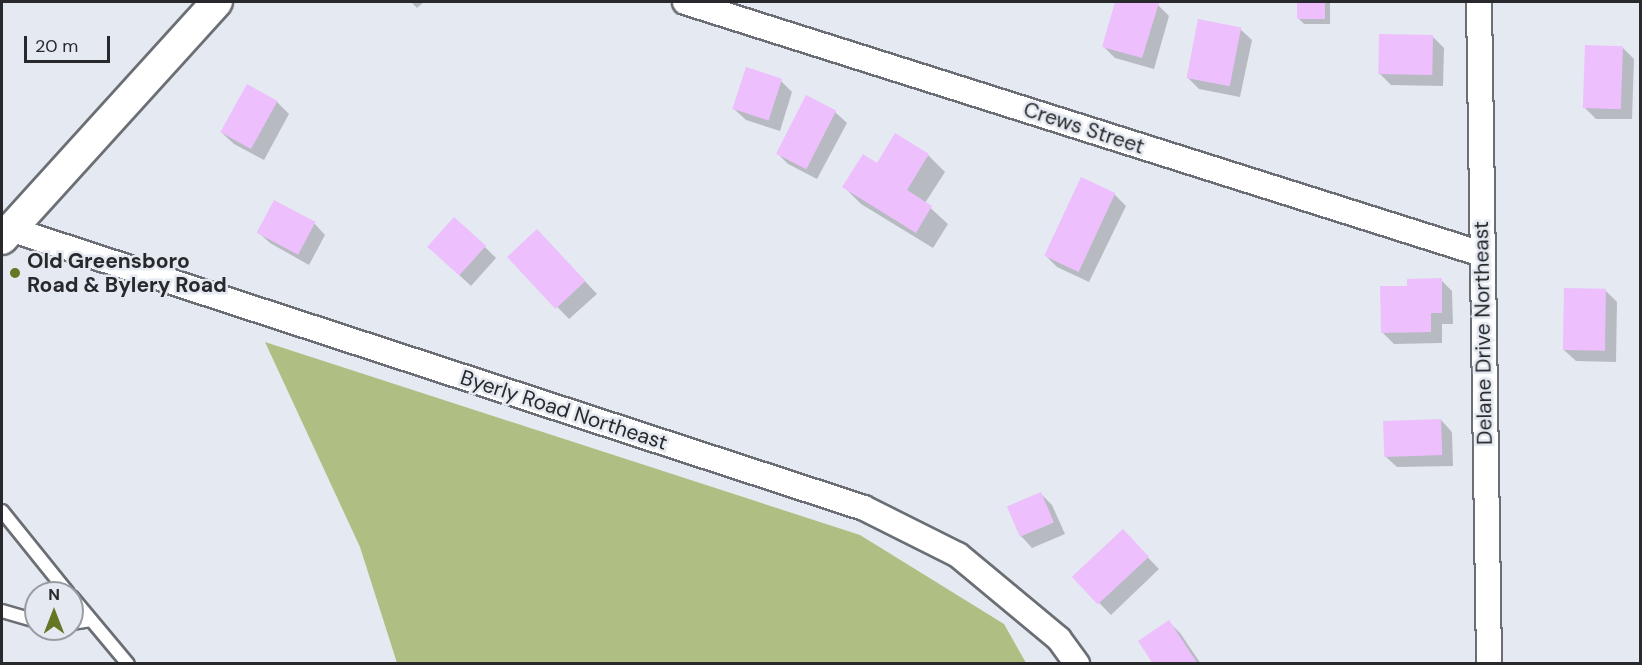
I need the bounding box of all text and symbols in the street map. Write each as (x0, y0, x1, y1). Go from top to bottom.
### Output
scale bar (27, 24, 112, 62)
text: 20 m (35, 34, 78, 58)
street label: Crews Street (1020, 97, 1148, 159)
street label: Delane Drive Northeast (1468, 221, 1498, 445)
place label: Old Greensboro Road & Bylery Road (27, 248, 227, 298)
marker: Old Greensboro Road & Bylery Road (8, 266, 22, 280)
street label: Byerly Road Northeast (457, 365, 671, 455)
north arrow (24, 581, 84, 641)
text: N (48, 584, 60, 605)

